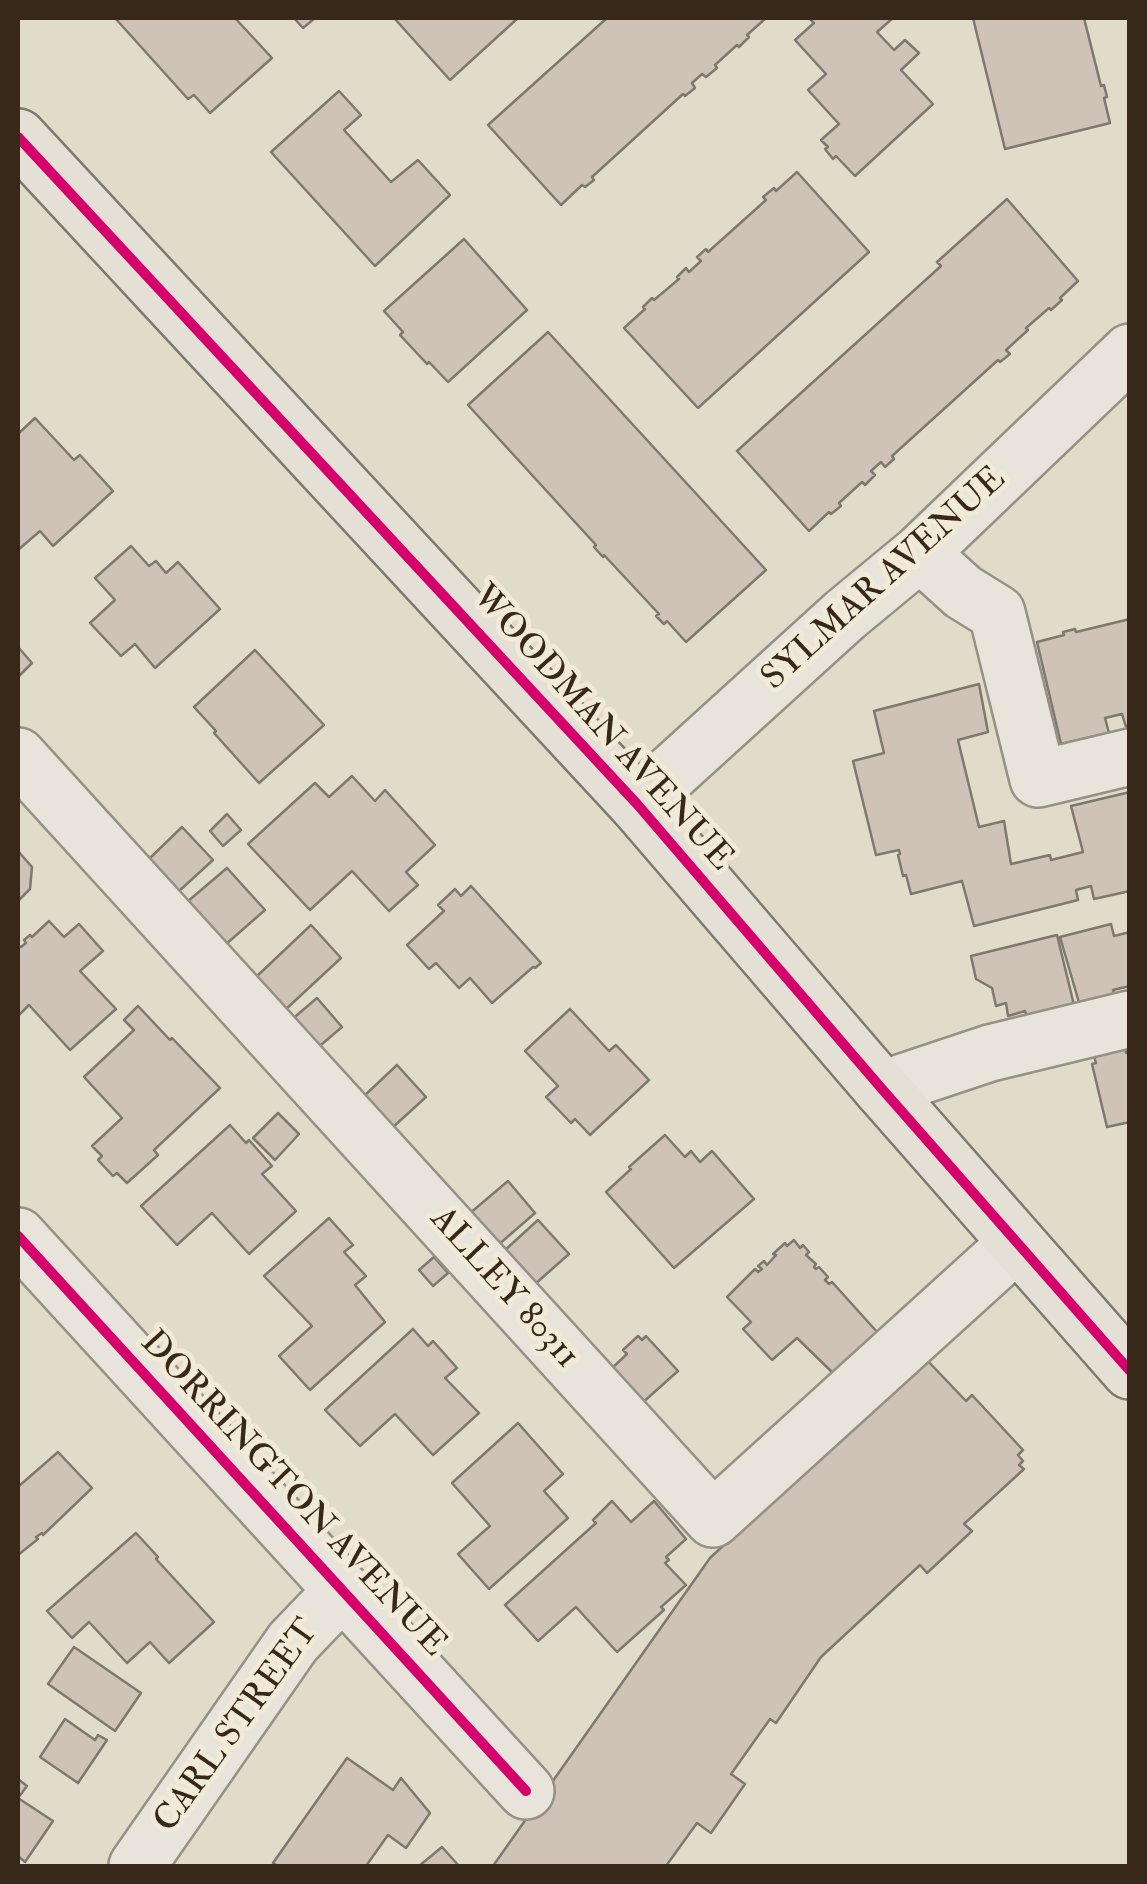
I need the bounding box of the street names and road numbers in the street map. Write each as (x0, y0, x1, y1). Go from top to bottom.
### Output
street label: SYLMAR AVENUE (754, 459, 1016, 701)
street label: WOODMAN AVENUE (462, 577, 740, 881)
street label: ALLEY 80311 (420, 1200, 586, 1378)
street label: DORRINGTON AVENUE (130, 1324, 454, 1666)
street label: CARL STREET (147, 1612, 329, 1842)

